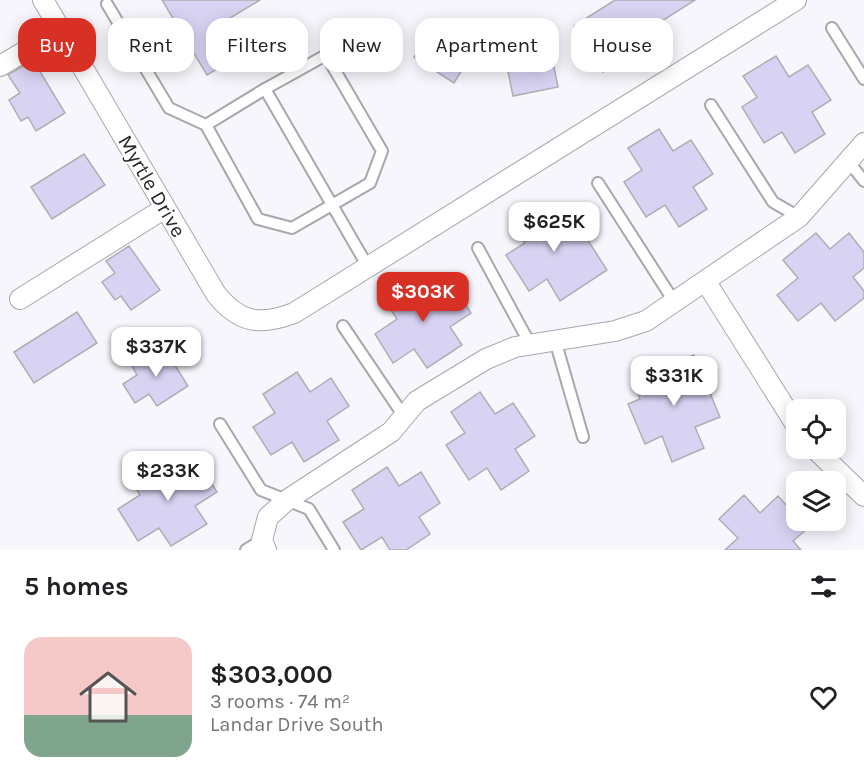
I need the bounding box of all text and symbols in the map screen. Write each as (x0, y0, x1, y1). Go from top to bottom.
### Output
chip: Buy (18, 18, 96, 72)
chip: Rent (108, 18, 194, 72)
chip: Filters (206, 18, 308, 72)
chip: New (320, 18, 403, 72)
chip: Apartment (415, 18, 559, 72)
chip: House (571, 18, 673, 72)
street label: Myrtle Drive (113, 131, 191, 241)
pin: $625K (512, 202, 596, 253)
text: $625K (523, 210, 585, 233)
pin: $303K (381, 272, 465, 323)
text: $303K (391, 280, 455, 303)
pin: $337K (114, 327, 198, 378)
text: $337K (125, 335, 187, 358)
pin: $331K (632, 356, 716, 407)
text: $331K (645, 364, 703, 387)
map controls (786, 399, 846, 531)
button: locate (786, 399, 846, 459)
pin: $233K (126, 451, 210, 502)
text: $233K (136, 459, 200, 482)
button: layers (786, 471, 846, 531)
icon: filters (807, 570, 840, 603)
text: 5 homes (24, 571, 129, 602)
text: $303,000 (210, 659, 333, 690)
icon: home (72, 661, 144, 733)
icon: heart (807, 681, 840, 714)
text: 3 rooms · 74 m² (210, 690, 350, 713)
text: Landar Drive South (210, 713, 383, 736)

